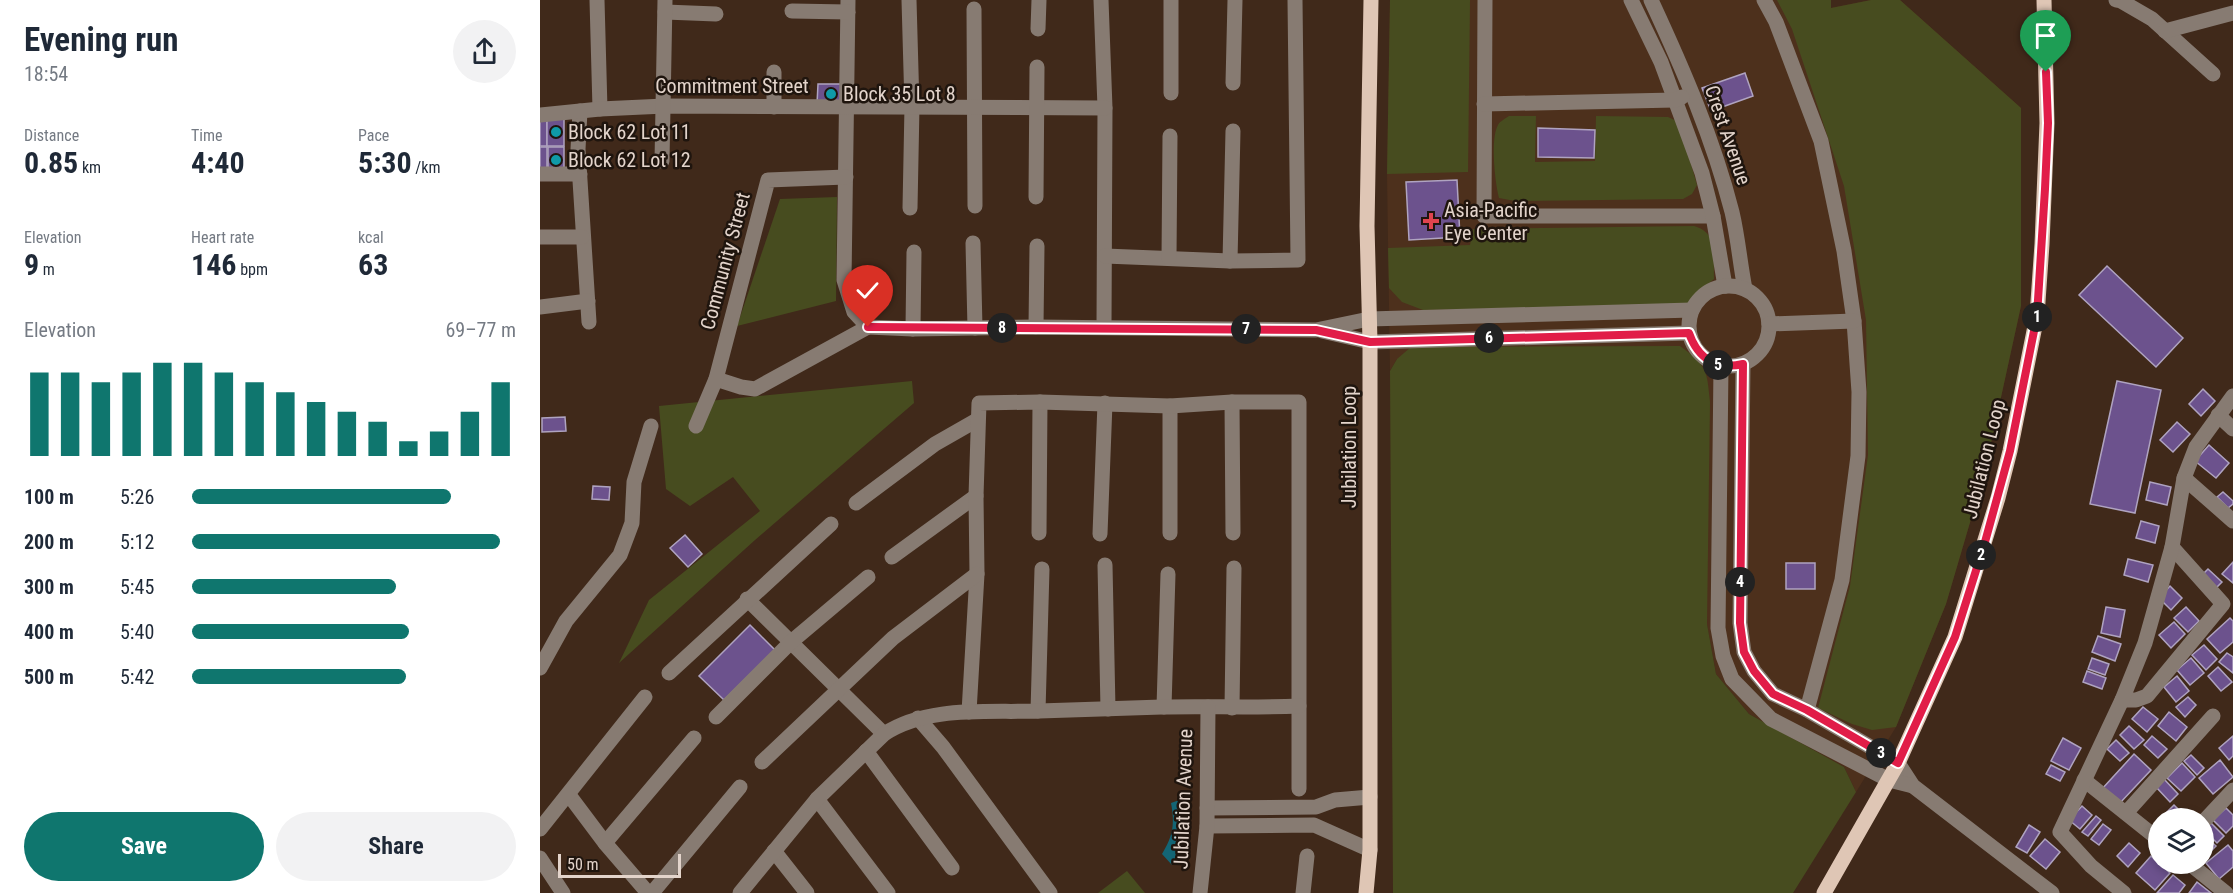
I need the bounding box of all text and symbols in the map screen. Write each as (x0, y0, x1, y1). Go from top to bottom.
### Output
pin (2020, 10, 2071, 72)
icon: arrive (2029, 19, 2062, 52)
text: Evening run (24, 20, 179, 59)
button: share (453, 20, 516, 83)
text: 18:54 (24, 62, 68, 86)
street label: Commitment Street (655, 74, 809, 98)
place label: Block 35 Lot 8 (843, 82, 956, 106)
street label: Crest Avenue (1700, 82, 1756, 188)
marker: Block 35 Lot 8 (824, 87, 838, 101)
place label: Block 62 Lot 11 (568, 120, 691, 144)
marker: Block 62 Lot 11 (549, 125, 563, 139)
text: Distance (24, 126, 79, 145)
text: Time (191, 126, 223, 145)
text: Pace (358, 126, 389, 145)
text: 0.85 (24, 145, 78, 180)
text: 4:40 (191, 145, 245, 180)
text: 5:30 (358, 145, 412, 180)
place label: Block 62 Lot 12 (568, 148, 691, 172)
marker: Block 62 Lot 12 (549, 153, 563, 167)
text: km (78, 158, 101, 177)
text: /km (412, 158, 441, 177)
street label: Community Street (695, 190, 755, 332)
place label: Asia-Pacific Eye Center (1444, 198, 1537, 245)
marker: Asia-Pacific Eye Center (1422, 212, 1440, 230)
text: Elevation (24, 228, 82, 247)
text: Heart rate (191, 228, 254, 247)
text: kcal (358, 228, 384, 247)
text: 9 (24, 247, 39, 282)
text: 146 (191, 247, 236, 282)
text: 63 (358, 247, 388, 282)
text: m (39, 260, 55, 279)
text: bpm (236, 260, 268, 279)
pin (842, 265, 893, 327)
icon: check (851, 274, 884, 307)
pin: 1 (2022, 302, 2052, 332)
text: 1 (2033, 307, 2041, 326)
pin: 8 (987, 313, 1017, 343)
pin: 7 (1231, 314, 1261, 344)
text: Elevation (24, 318, 96, 342)
text: 69–77 m (445, 318, 516, 342)
text: 8 (998, 318, 1006, 337)
text: 7 (1242, 319, 1250, 338)
pin: 6 (1474, 323, 1504, 353)
text: 6 (1485, 328, 1493, 347)
pin: 5 (1703, 350, 1733, 380)
text: 5 (1714, 355, 1722, 374)
street label: Jubilation Loop (1337, 386, 1361, 508)
street label: Jubilation Loop (1958, 397, 2010, 521)
text: 100 m (24, 485, 74, 509)
text: 5:26 (120, 485, 154, 509)
text: 200 m (24, 530, 74, 554)
text: 5:12 (120, 530, 154, 554)
pin: 2 (1966, 540, 1996, 570)
text: 2 (1977, 545, 1985, 564)
pin: 4 (1725, 567, 1755, 597)
text: 4 (1736, 572, 1744, 591)
text: 300 m (24, 575, 74, 599)
text: 5:45 (120, 575, 154, 599)
text: 400 m (24, 620, 74, 644)
text: 5:40 (120, 620, 154, 644)
text: 500 m (24, 665, 74, 689)
text: 5:42 (120, 665, 154, 689)
street label: Jubilation Avenue (1169, 728, 1197, 870)
pin: 3 (1866, 738, 1896, 768)
text: 3 (1877, 743, 1885, 762)
map controls (2148, 808, 2214, 874)
button: layers (2148, 808, 2214, 874)
button: Save (24, 812, 264, 881)
button: Share (276, 812, 516, 881)
scale bar (558, 851, 681, 878)
text: 50 m (567, 855, 599, 874)

